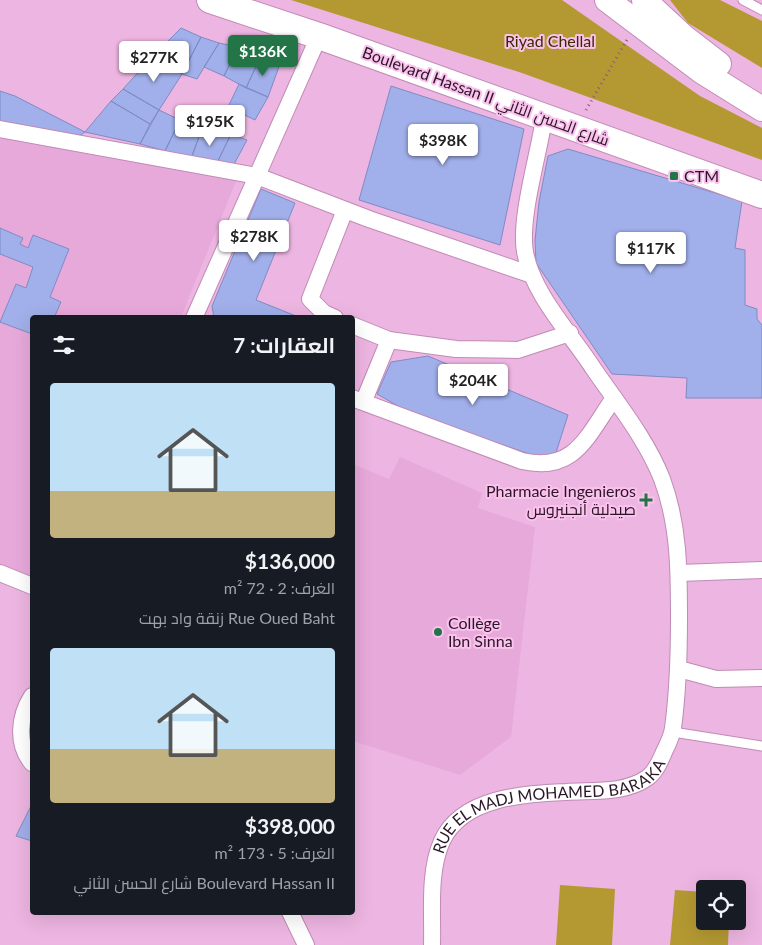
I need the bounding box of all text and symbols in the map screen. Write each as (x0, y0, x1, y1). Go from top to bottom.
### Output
park label: Riyad Chellal (505, 31, 595, 50)
pin: $136K (228, 34, 298, 77)
pin: $277K (119, 41, 189, 83)
text: $136K (239, 41, 287, 60)
street label: Boulevard Hassan II شارع الحسن الثاني (358, 42, 612, 154)
text: $277K (130, 47, 178, 66)
pin: $195K (175, 104, 245, 147)
text: $195K (186, 111, 234, 130)
pin: $398K (408, 124, 478, 166)
text: $398K (419, 130, 467, 149)
place label: CTM (684, 166, 719, 185)
marker: CTM (668, 170, 680, 182)
pin: $278K (219, 220, 289, 262)
text: $278K (230, 226, 278, 245)
pin: $117K (616, 232, 686, 274)
text: $117K (627, 238, 675, 257)
icon: filters (50, 331, 78, 359)
text: العقارات: 7 (233, 332, 335, 357)
pin: $204K (438, 364, 508, 406)
text: $204K (449, 370, 497, 389)
icon: home (148, 415, 238, 505)
place label: Pharmacie Ingenieros صيدلية أنجنيروس (486, 481, 636, 520)
marker: Pharmacie Ingenieros صيدلية أنجنيروس (640, 494, 652, 506)
text: $136,000 (245, 548, 335, 573)
text: الغرف: 2 · 72 m² (224, 578, 335, 597)
text: Rue Oued Baht زنقة واد بهت (139, 608, 335, 627)
place label: Collège Ibn Sinna (448, 613, 513, 650)
marker: Collège Ibn Sinna (432, 626, 444, 638)
icon: home (148, 680, 238, 770)
street label: RUE EL MADJ MOHAMED BARAKA (428, 755, 669, 856)
text: $398,000 (245, 813, 335, 838)
text: الغرف: 5 · 173 m² (215, 843, 335, 862)
text: Boulevard Hassan II شارع الحسن الثاني (74, 873, 335, 892)
map controls (696, 880, 746, 930)
button: locate (696, 880, 746, 930)

